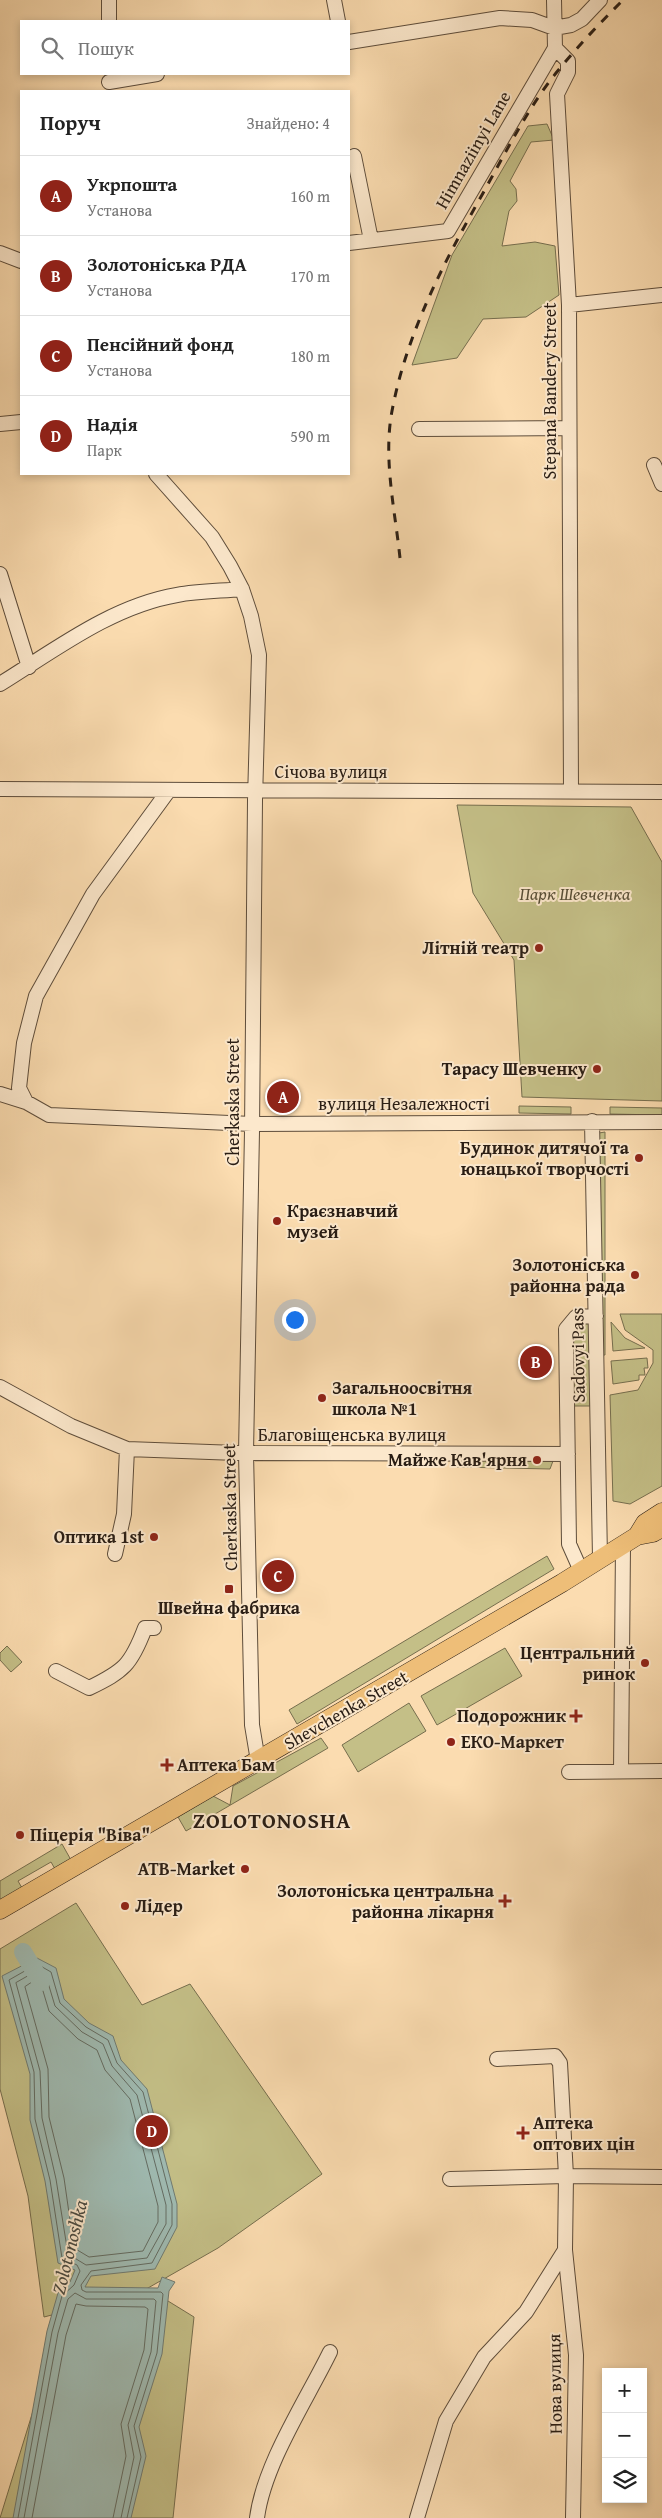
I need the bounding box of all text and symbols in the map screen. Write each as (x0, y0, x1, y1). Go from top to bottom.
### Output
search box (20, 20, 350, 75)
icon: search (38, 34, 66, 62)
text: Пошук (78, 34, 134, 62)
street label: Himnaziinyi Lane (428, 86, 517, 214)
text: Поруч (40, 107, 101, 138)
text: Знайдено: 4 (247, 111, 330, 135)
text: Укрпошта (87, 170, 177, 198)
text: A (51, 184, 61, 208)
text: 160 m (290, 184, 330, 208)
text: Установа (87, 198, 152, 222)
text: Золотоніська РДА (87, 250, 247, 278)
text: B (51, 264, 61, 288)
text: 170 m (290, 264, 330, 288)
text: Установа (87, 278, 152, 302)
street label: Stepana Bandery Street (536, 302, 563, 480)
text: Пенсійний фонд (87, 330, 234, 358)
text: C (51, 344, 61, 368)
text: 180 m (290, 344, 330, 368)
text: Установа (87, 358, 152, 382)
text: Надія (87, 410, 138, 438)
text: D (51, 424, 61, 448)
text: 590 m (290, 424, 330, 448)
text: Парк (87, 438, 122, 462)
street label: Січова вулиця (275, 758, 387, 785)
park label: Парк Шевченка (520, 880, 631, 907)
place label: Літній театр (422, 934, 529, 961)
marker: Літній театр (533, 942, 545, 954)
street label: Cherkaska Street (219, 1038, 246, 1166)
place label: Тарасу Шевченку (442, 1055, 588, 1082)
marker: Тарасу Шевченку (591, 1063, 603, 1075)
pin: A (267, 1078, 299, 1116)
street label: вулиця Незалежності (318, 1090, 490, 1117)
place label: Будинок дитячої та юнацької творчості (460, 1134, 630, 1182)
marker: Будинок дитячої та юнацької творчості (633, 1152, 645, 1164)
place label: Краєзнавчий музей (287, 1197, 398, 1245)
marker: Краєзнавчий музей (271, 1215, 283, 1227)
place label: Золотоніська районна рада (510, 1251, 626, 1299)
marker: Золотоніська районна рада (629, 1269, 641, 1281)
your location (282, 1307, 308, 1333)
street label: Sadovyi Pass (563, 1307, 592, 1403)
pin: B (520, 1343, 552, 1381)
place label: Загальноосвітня школа №1 (332, 1374, 473, 1422)
marker: Загальноосвітня школа №1 (316, 1392, 328, 1404)
street label: Благовіщенська вулиця (258, 1421, 446, 1448)
street label: Cherkaska Street (215, 1442, 244, 1571)
place label: Майже Кав'ярня (388, 1446, 527, 1473)
marker: Майже Кав'ярня (531, 1454, 543, 1466)
place label: Оптика 1st (54, 1523, 144, 1550)
marker: Оптика 1st (148, 1531, 160, 1543)
pin: C (262, 1557, 294, 1595)
marker: Швейна фабрика (223, 1583, 235, 1595)
place label: Швейна фабрика (158, 1594, 301, 1621)
place label: Центральний ринок (520, 1639, 636, 1687)
marker: Центральний ринок (639, 1657, 651, 1669)
street label: Shevchenka Street (278, 1663, 414, 1756)
place label: Подорожник (457, 1702, 567, 1729)
marker: Подорожник (570, 1710, 582, 1722)
place label: ЕКО-Маркет (461, 1728, 564, 1755)
marker: ЕКО-Маркет (445, 1736, 457, 1748)
place label: Аптека Бам (177, 1751, 276, 1778)
marker: Аптека Бам (161, 1759, 173, 1771)
district label: ZOLOTONOSHA (193, 1804, 351, 1836)
place label: Піцерія "Віва" (30, 1821, 150, 1848)
marker: Піцерія "Віва" (14, 1829, 26, 1841)
place label: ATB-Market (138, 1855, 235, 1882)
marker: ATB-Market (239, 1863, 251, 1875)
place label: Золотоніська центральна районна лікарня (277, 1877, 495, 1925)
place label: Лідер (135, 1892, 183, 1919)
marker: Золотоніська центральна районна лікарня (498, 1894, 512, 1908)
marker: Лідер (119, 1900, 131, 1912)
place label: Аптека оптових цін (533, 2109, 635, 2157)
pin: D (136, 2112, 168, 2150)
marker: Аптека оптових цін (517, 2127, 529, 2139)
water label: Zolotonoshka (44, 2197, 94, 2297)
street label: Нова вулиця (540, 2334, 569, 2434)
map controls (602, 2368, 647, 2503)
button: + (602, 2368, 647, 2413)
button: − (602, 2413, 647, 2458)
button: layers (602, 2458, 647, 2503)

